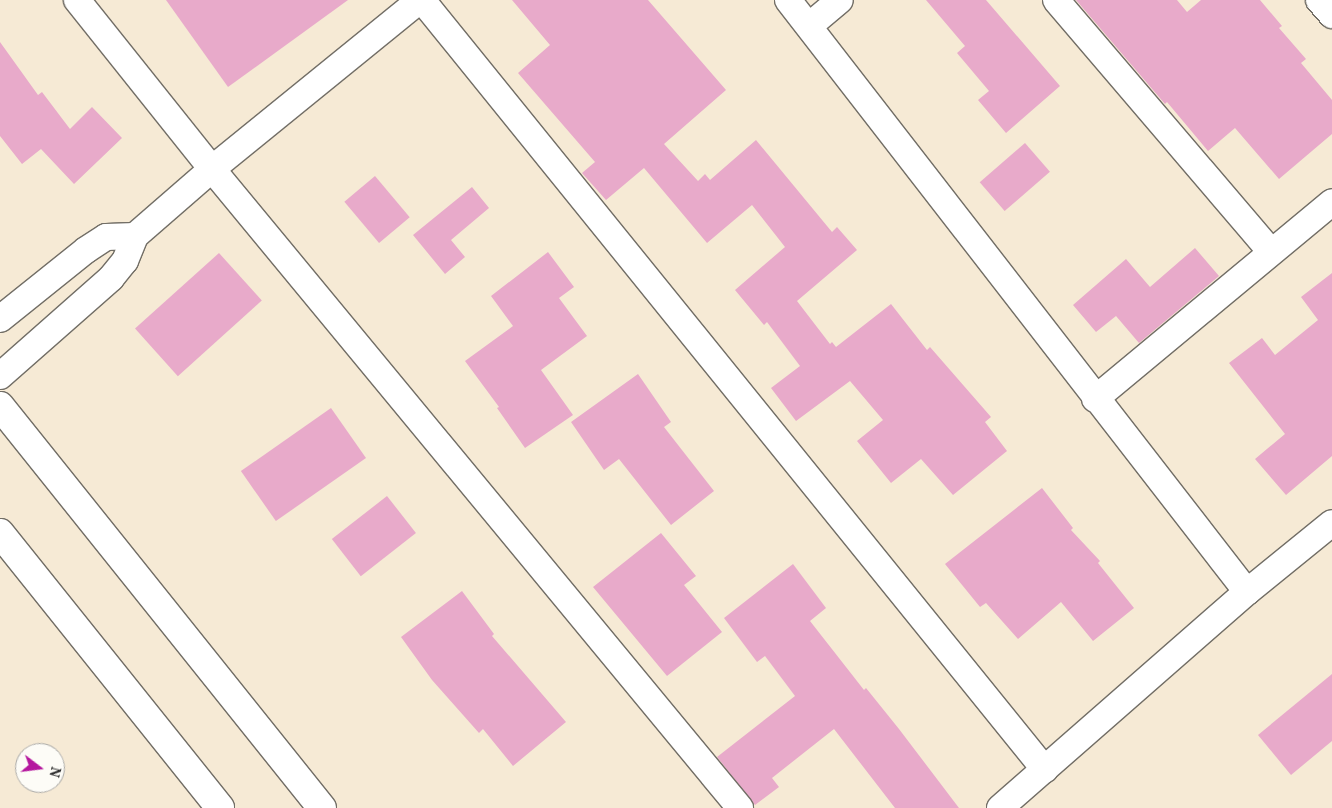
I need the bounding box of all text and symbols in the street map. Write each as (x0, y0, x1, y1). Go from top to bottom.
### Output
north arrow (15, 743, 65, 793)
text: N (44, 764, 65, 779)

